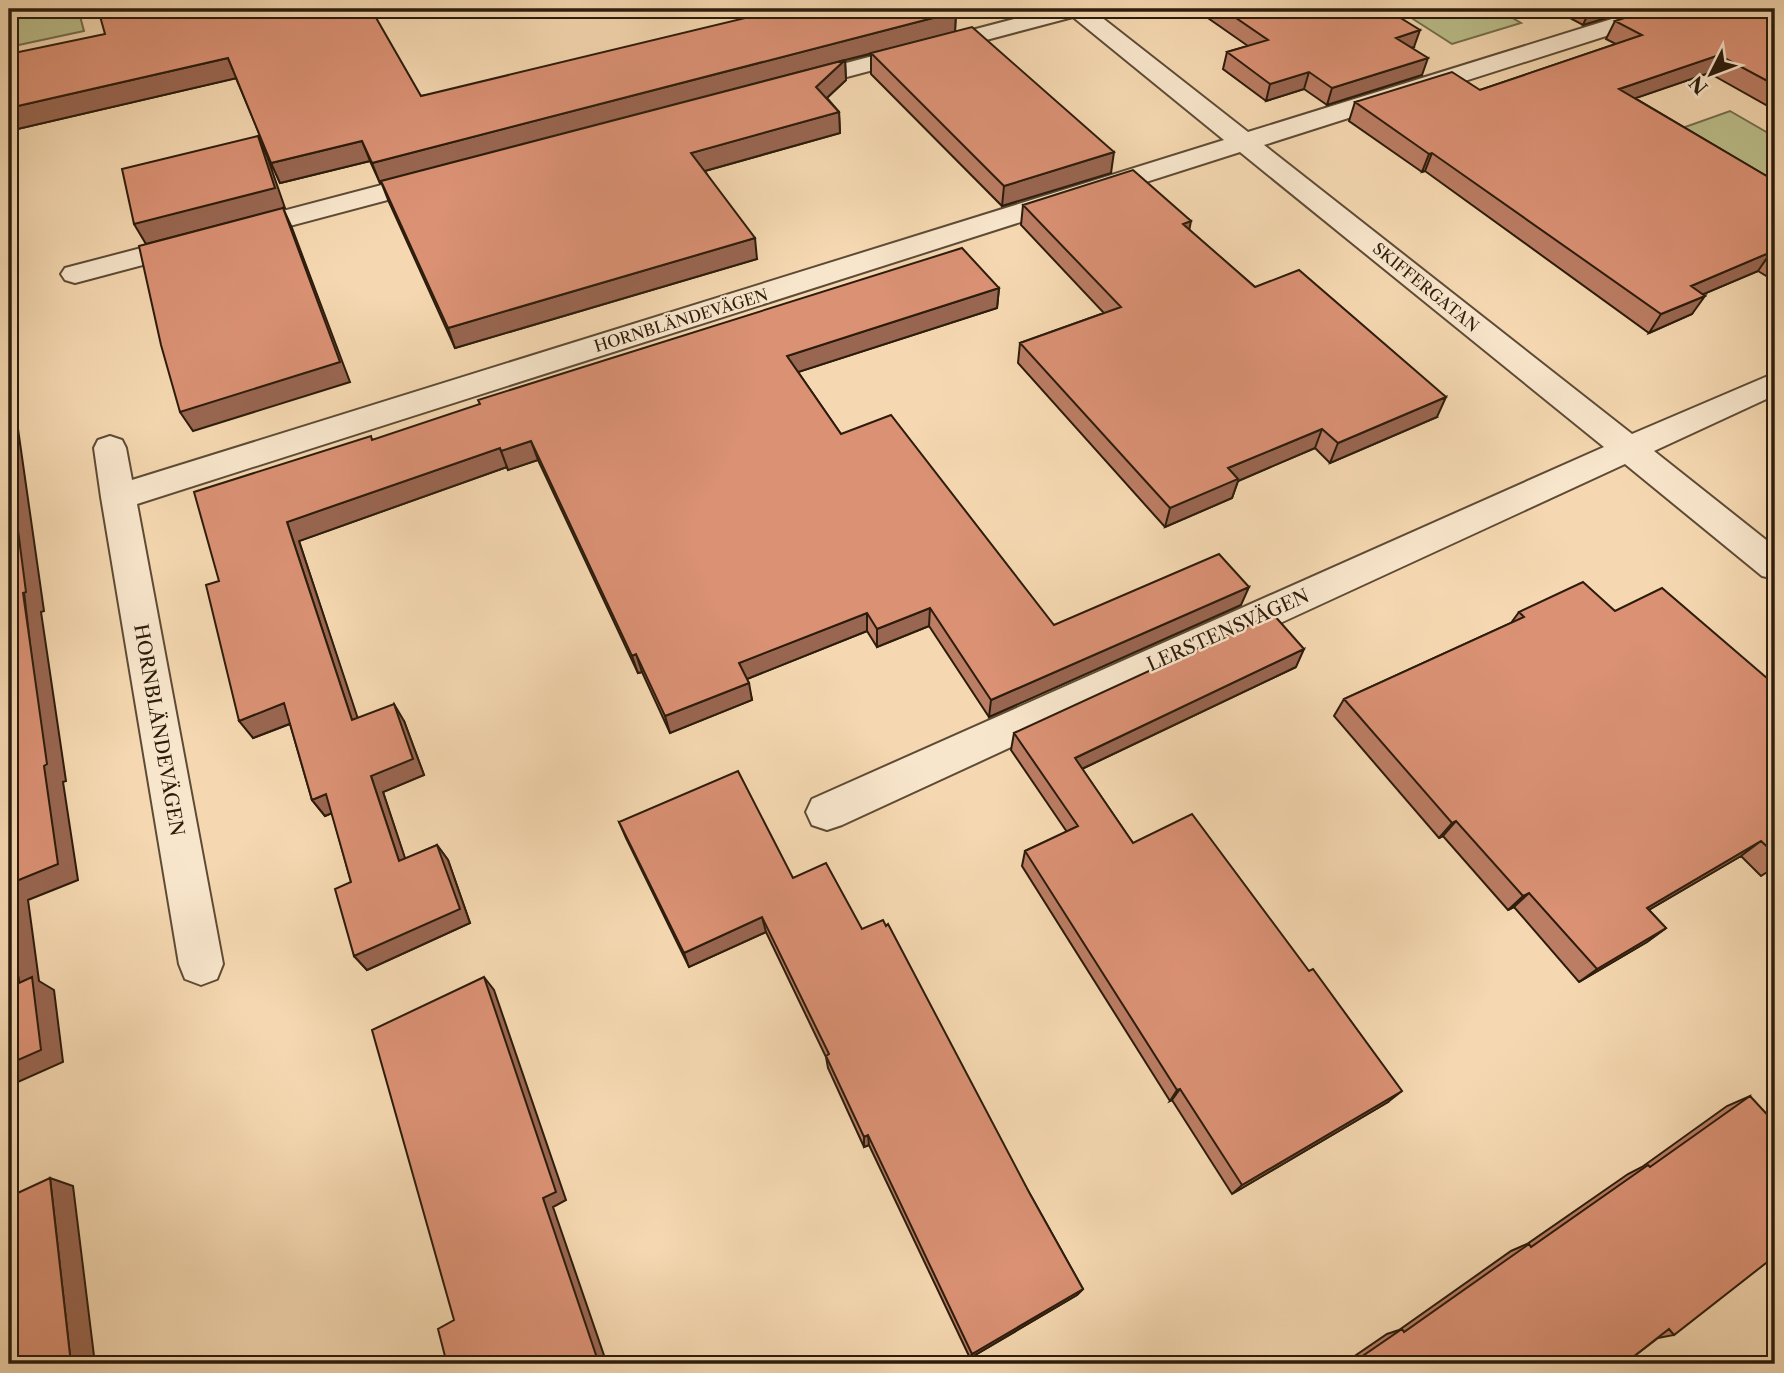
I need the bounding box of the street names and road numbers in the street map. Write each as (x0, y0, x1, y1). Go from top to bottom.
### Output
street label: SKIFFERGATAN (1369, 238, 1483, 336)
street label: HORNBLÄNDEVÄGEN (592, 284, 770, 356)
street label: LERSTENSVÄGEN (1143, 584, 1313, 676)
street label: HORNBLÄNDEVÄGEN (129, 622, 189, 838)

